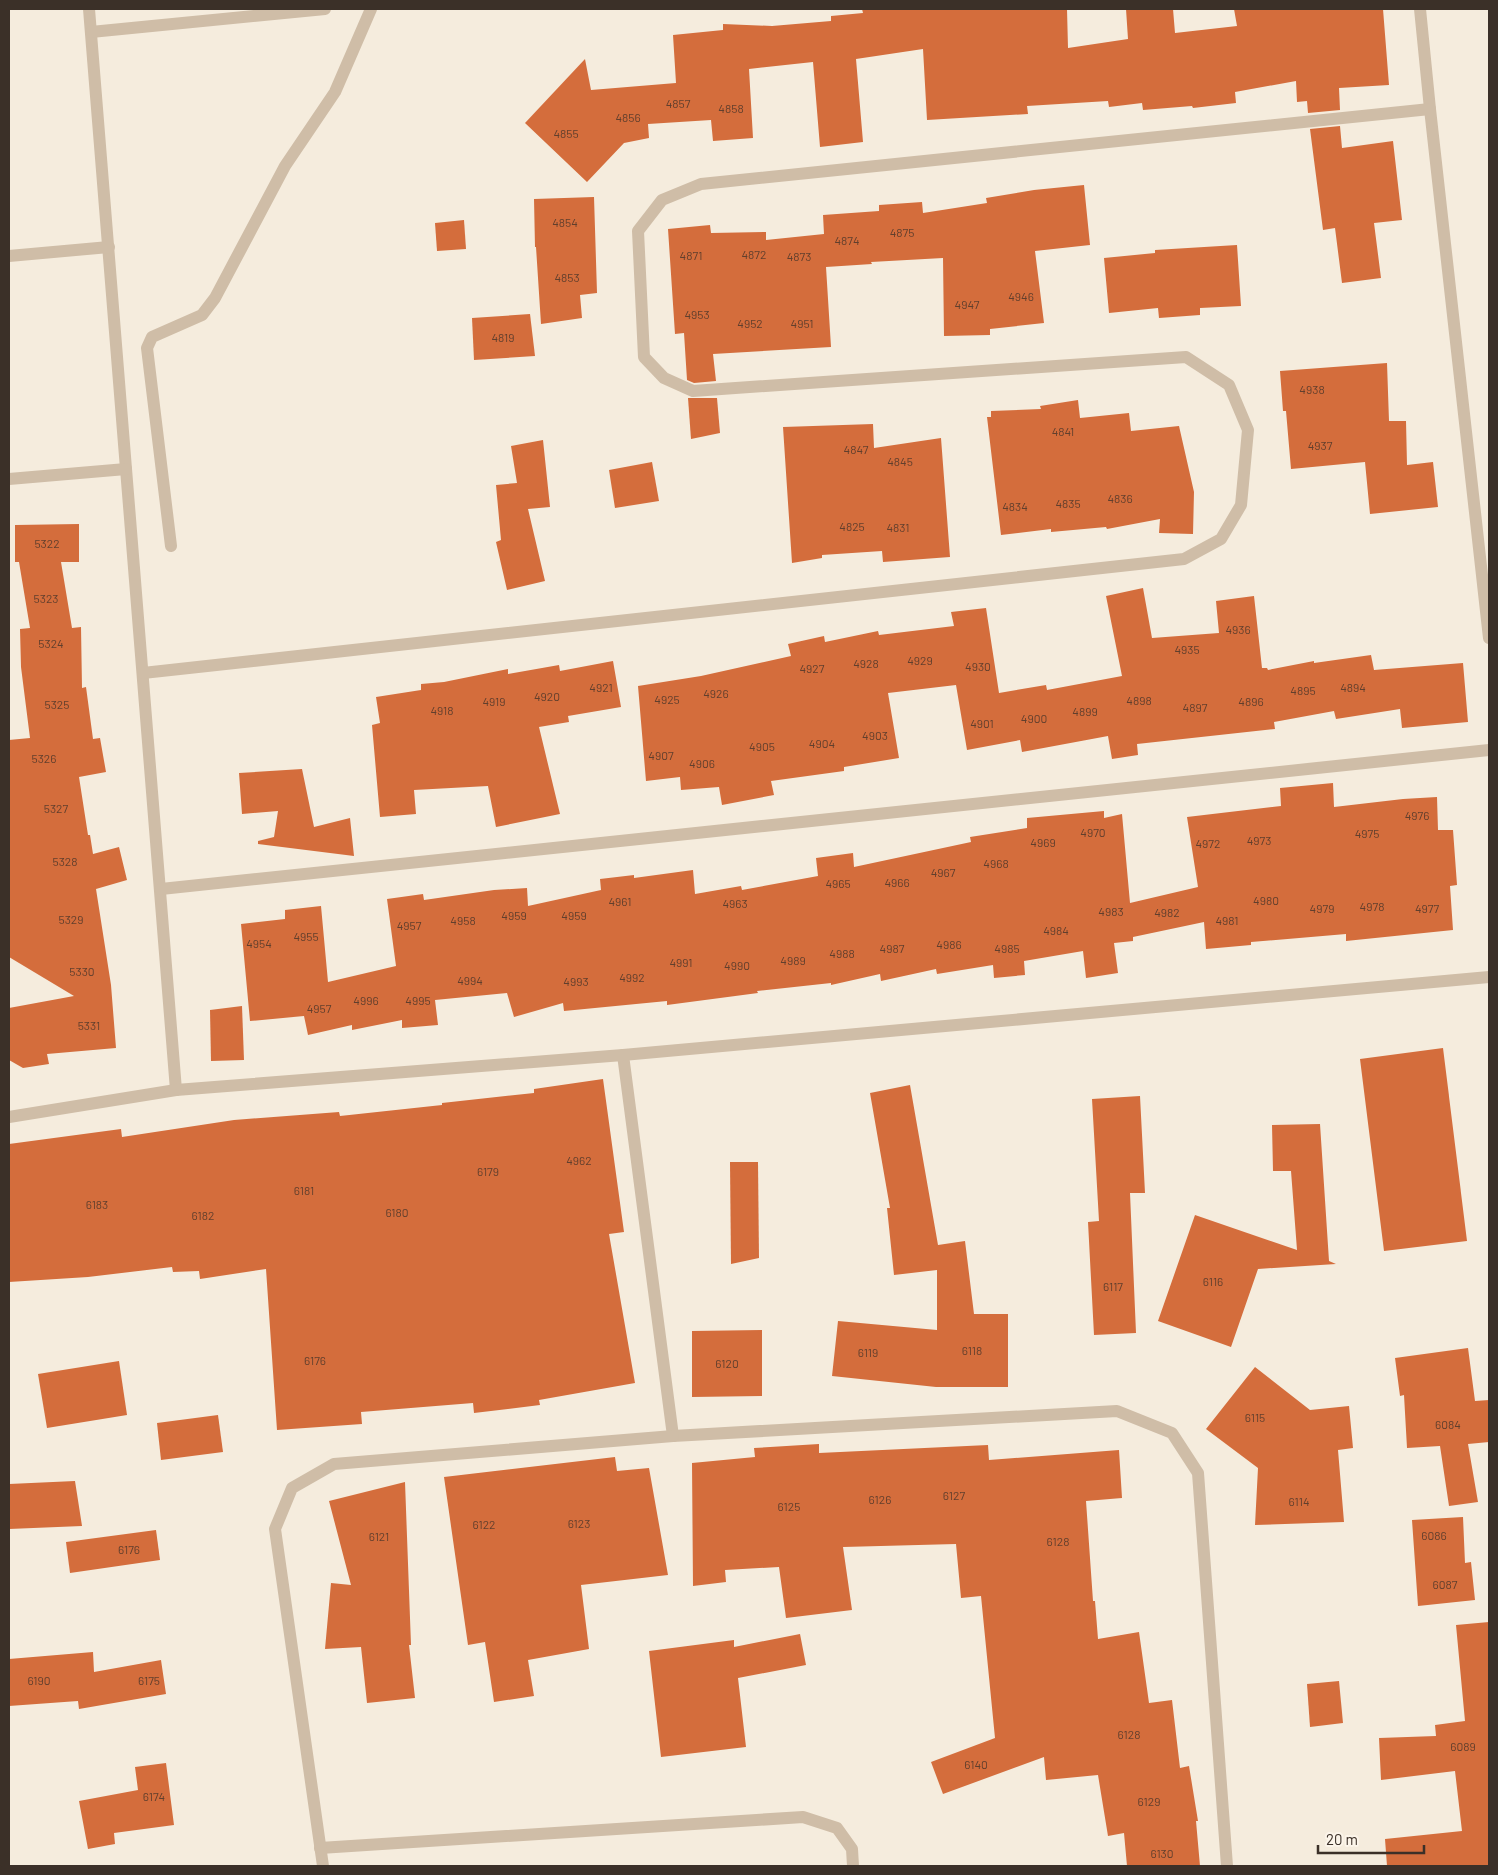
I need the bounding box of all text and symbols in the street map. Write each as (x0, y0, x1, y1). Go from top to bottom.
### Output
house number: 4857 (666, 96, 691, 110)
house number: 4858 (718, 101, 744, 115)
house number: 4856 (615, 110, 641, 124)
house number: 4855 (553, 126, 579, 140)
house number: 4854 (552, 215, 578, 229)
house number: 4875 (890, 225, 914, 239)
house number: 4874 (834, 233, 860, 247)
house number: 4872 (742, 247, 766, 261)
house number: 4871 (680, 248, 702, 262)
house number: 4873 (787, 249, 811, 263)
house number: 4853 (554, 270, 580, 284)
house number: 4946 (1008, 289, 1034, 303)
house number: 4947 (955, 297, 980, 311)
house number: 4953 (684, 307, 710, 321)
house number: 4952 (737, 316, 763, 330)
house number: 4951 (791, 316, 813, 330)
house number: 4819 (492, 330, 514, 344)
house number: 4938 (1299, 382, 1325, 396)
house number: 4841 (1052, 424, 1074, 438)
house number: 4937 (1308, 438, 1333, 452)
house number: 4847 (844, 442, 869, 456)
house number: 4845 (887, 454, 913, 468)
house number: 4836 (1107, 491, 1133, 505)
house number: 4835 (1055, 496, 1081, 510)
house number: 4834 (1002, 499, 1028, 513)
house number: 4825 (839, 519, 865, 533)
house number: 4831 (886, 520, 910, 534)
house number: 5322 (34, 536, 60, 550)
house number: 5323 (34, 591, 58, 605)
house number: 4936 (1225, 622, 1251, 636)
house number: 5324 (38, 636, 64, 650)
house number: 4935 (1174, 642, 1200, 656)
house number: 4929 (907, 653, 933, 667)
house number: 4928 (853, 656, 879, 670)
house number: 4930 (965, 659, 991, 673)
house number: 4927 (800, 661, 825, 675)
house number: 4921 (589, 680, 613, 694)
house number: 4894 (1340, 680, 1366, 694)
house number: 4895 (1290, 683, 1316, 697)
house number: 4926 (703, 686, 729, 700)
house number: 4920 (534, 689, 560, 703)
house number: 4925 (654, 692, 680, 706)
house number: 4898 (1126, 693, 1152, 707)
house number: 4919 (482, 694, 506, 708)
house number: 4896 (1238, 694, 1264, 708)
house number: 5325 (45, 697, 69, 711)
house number: 4897 (1183, 700, 1208, 714)
house number: 4918 (430, 703, 454, 717)
house number: 4899 (1072, 704, 1098, 718)
house number: 4900 (1021, 711, 1047, 725)
house number: 4901 (970, 716, 994, 730)
house number: 4903 (862, 728, 888, 742)
house number: 4904 (809, 736, 835, 750)
house number: 4905 (749, 739, 775, 753)
house number: 4907 (648, 748, 674, 762)
house number: 5326 (32, 751, 56, 765)
house number: 4906 (689, 756, 715, 770)
house number: 5327 (44, 801, 69, 815)
house number: 4976 (1405, 808, 1429, 822)
house number: 4970 (1080, 825, 1106, 839)
house number: 4975 (1355, 826, 1379, 840)
house number: 4973 (1247, 833, 1271, 847)
house number: 4969 (1030, 835, 1056, 849)
house number: 4972 (1196, 836, 1220, 850)
house number: 5328 (52, 854, 78, 868)
house number: 4968 (983, 856, 1009, 870)
house number: 4967 (931, 865, 956, 879)
house number: 4966 (884, 875, 910, 889)
house number: 4965 (825, 876, 851, 890)
house number: 4980 (1253, 893, 1279, 907)
house number: 4961 (608, 894, 632, 908)
house number: 4963 (722, 896, 748, 910)
house number: 4978 (1360, 899, 1384, 913)
house number: 4979 (1310, 901, 1334, 915)
house number: 4977 (1415, 901, 1439, 915)
house number: 4983 (1098, 904, 1124, 918)
house number: 4982 (1154, 905, 1180, 919)
house number: 4959 (501, 908, 527, 922)
house number: 4959 (561, 908, 587, 922)
house number: 5329 (58, 912, 84, 926)
house number: 4958 (450, 913, 476, 927)
house number: 4981 (1216, 913, 1238, 927)
house number: 4957 (397, 918, 422, 932)
house number: 4984 (1043, 923, 1069, 937)
house number: 4955 (293, 929, 319, 943)
house number: 4954 (246, 936, 272, 950)
house number: 4986 (936, 937, 962, 951)
house number: 4987 (880, 941, 905, 955)
house number: 4985 (994, 941, 1020, 955)
house number: 4988 (829, 946, 855, 960)
house number: 4989 (780, 953, 806, 967)
house number: 4991 (669, 955, 693, 969)
house number: 4990 (724, 958, 750, 972)
house number: 5330 (69, 964, 95, 978)
house number: 4992 (619, 970, 645, 984)
house number: 4994 (457, 973, 483, 987)
house number: 4993 (563, 974, 589, 988)
house number: 4996 (353, 993, 379, 1007)
house number: 4995 (405, 993, 431, 1007)
house number: 4957 (307, 1001, 332, 1015)
house number: 5331 (78, 1018, 100, 1032)
house number: 4962 (566, 1153, 592, 1167)
house number: 6179 (477, 1164, 499, 1178)
house number: 6181 (294, 1183, 314, 1197)
house number: 6183 (86, 1197, 108, 1211)
house number: 6180 (385, 1205, 409, 1219)
house number: 6182 (192, 1208, 214, 1222)
house number: 6116 (1203, 1274, 1223, 1288)
house number: 6117 (1103, 1279, 1123, 1293)
house number: 6118 (962, 1343, 982, 1357)
house number: 6119 (858, 1345, 878, 1359)
house number: 6176 (304, 1353, 326, 1367)
house number: 6120 (715, 1356, 739, 1370)
house number: 6115 (1245, 1410, 1265, 1424)
house number: 6084 (1435, 1417, 1461, 1431)
house number: 6127 (943, 1488, 965, 1502)
house number: 6126 (869, 1492, 891, 1506)
house number: 6114 (1288, 1494, 1310, 1508)
house number: 6125 (778, 1499, 800, 1513)
house number: 6123 (568, 1516, 590, 1530)
house number: 6122 (472, 1517, 496, 1531)
house number: 6086 (1421, 1528, 1447, 1542)
house number: 6121 (369, 1529, 389, 1543)
house number: 6128 (1047, 1534, 1069, 1548)
house number: 6176 (118, 1542, 140, 1556)
house number: 6087 (1433, 1577, 1458, 1591)
house number: 6190 (27, 1673, 51, 1687)
house number: 6175 (138, 1673, 160, 1687)
house number: 6128 (1118, 1727, 1140, 1741)
house number: 6089 (1450, 1739, 1476, 1753)
house number: 6140 (964, 1757, 988, 1771)
house number: 6174 (143, 1789, 165, 1803)
house number: 6129 (1138, 1794, 1160, 1808)
scale bar (1318, 1822, 1424, 1854)
text: 20 m (1326, 1830, 1358, 1848)
house number: 6130 (1150, 1846, 1174, 1860)

